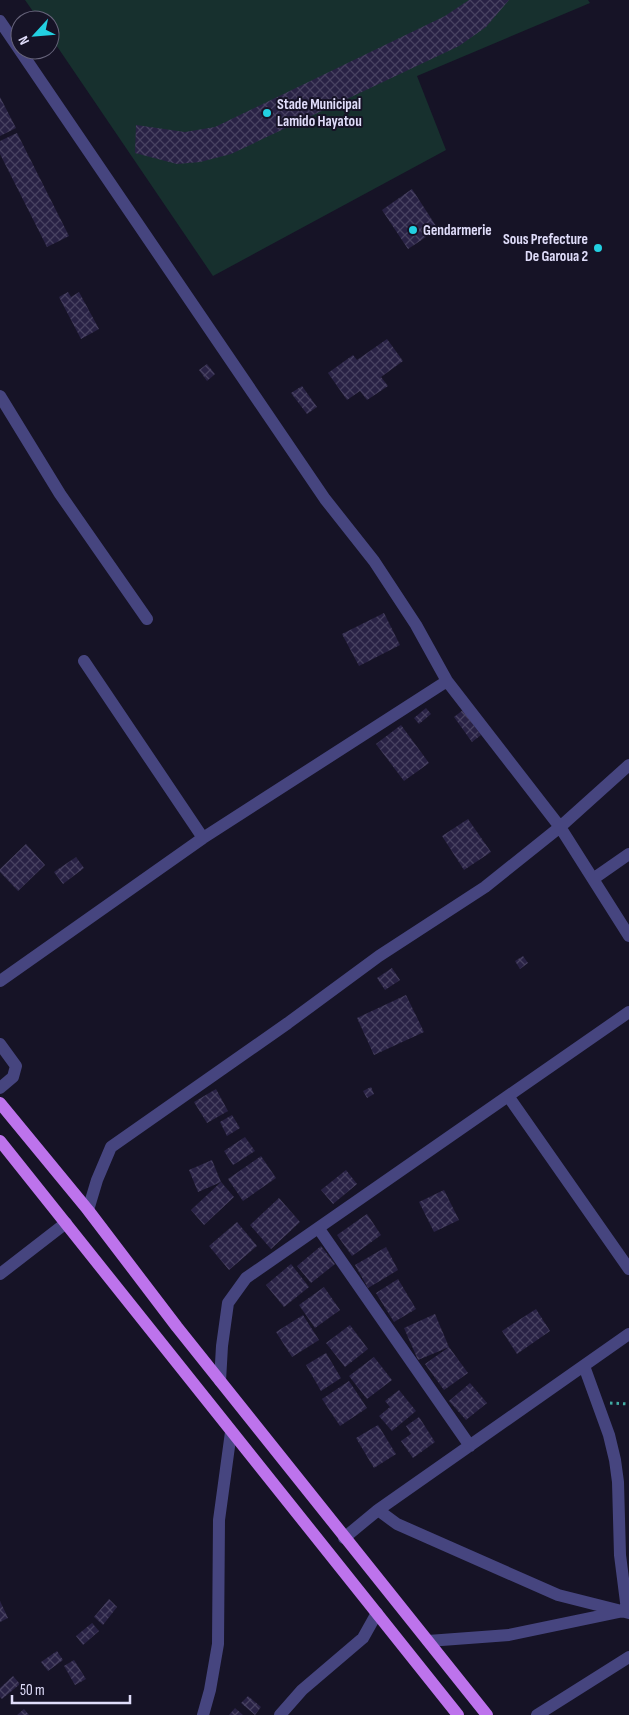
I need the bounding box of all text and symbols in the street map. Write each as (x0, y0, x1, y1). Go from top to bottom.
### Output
north arrow (10, 10, 60, 60)
text: N (14, 33, 33, 48)
place label: Stade Municipal Lamido Hayatou (277, 95, 362, 131)
marker: Stade Municipal Lamido Hayatou (261, 107, 273, 119)
place label: Gendarmerie (423, 221, 492, 240)
marker: Gendarmerie (407, 224, 419, 236)
place label: Sous Prefecture De Garoua 2 (503, 230, 588, 266)
marker: Sous Prefecture De Garoua 2 (592, 242, 604, 254)
scale bar (12, 1672, 130, 1704)
text: 50 m (20, 1681, 45, 1700)

